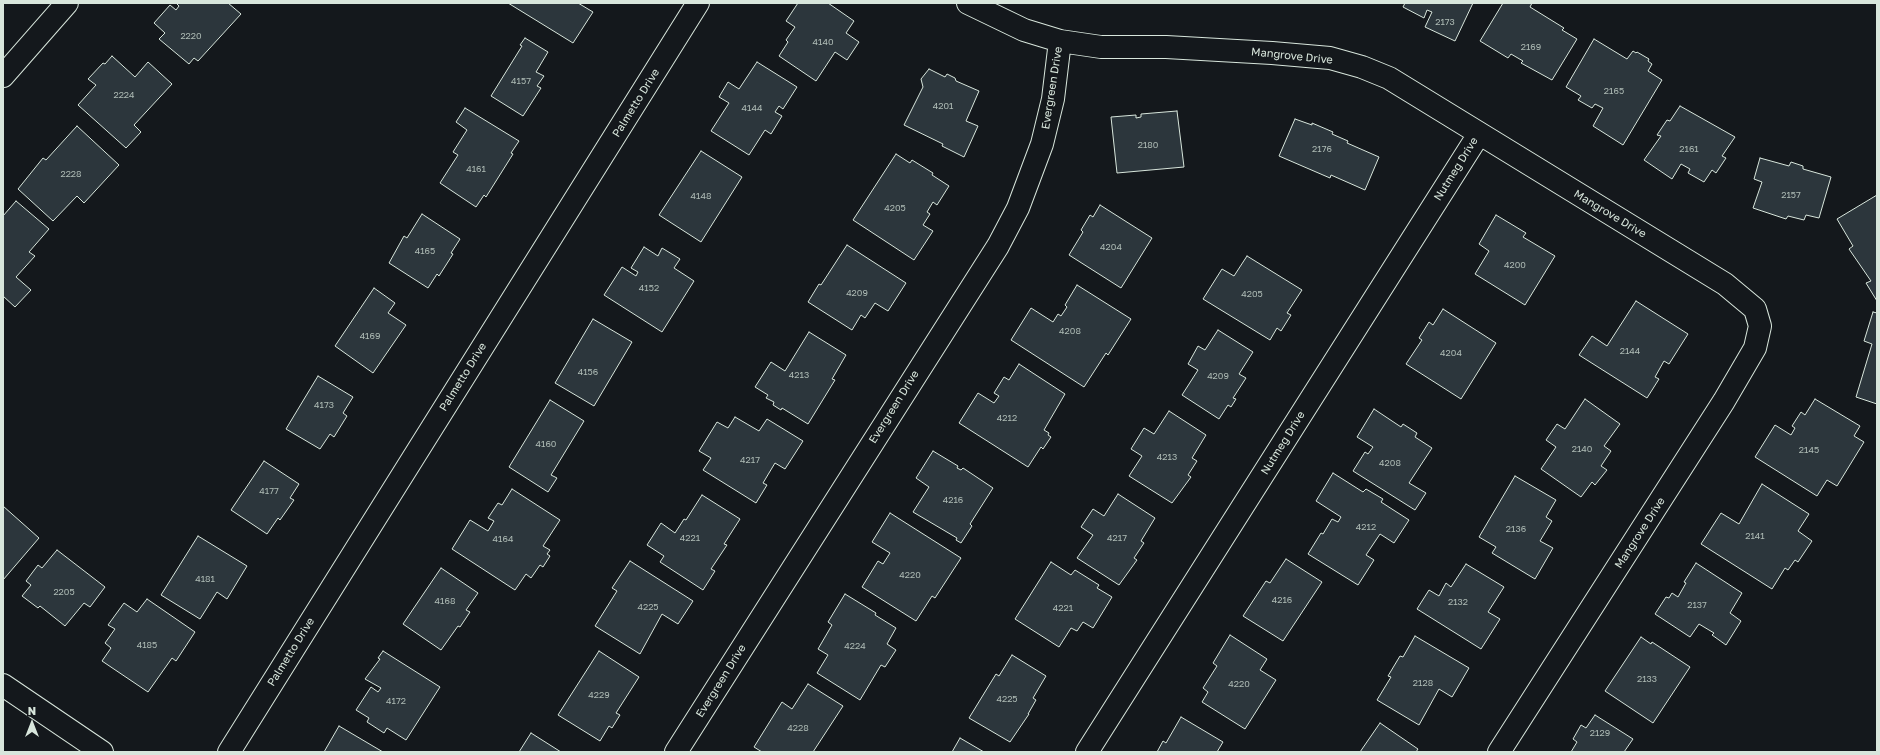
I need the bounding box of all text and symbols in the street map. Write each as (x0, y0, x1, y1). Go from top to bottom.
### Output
house number: 2173 (1435, 17, 1455, 27)
house number: 2220 (180, 31, 202, 41)
house number: 4140 (813, 37, 833, 47)
house number: 2169 (1521, 42, 1541, 52)
street label: Mangrove Drive (1250, 45, 1334, 67)
street label: Evergreen Drive (1039, 46, 1065, 130)
street label: Palmetto Drive (610, 66, 662, 140)
house number: 4157 (511, 76, 531, 86)
house number: 2165 (1604, 86, 1624, 96)
house number: 2224 (113, 90, 135, 100)
house number: 4201 (933, 101, 953, 111)
house number: 4144 (742, 103, 762, 113)
street label: Nutmeg Drive (1431, 135, 1481, 203)
house number: 2180 (1138, 140, 1158, 150)
house number: 2176 (1312, 144, 1332, 154)
house number: 2161 (1679, 144, 1699, 154)
house number: 4161 (466, 164, 486, 174)
house number: 2228 (60, 169, 82, 179)
street label: Mangrove Drive (1571, 187, 1649, 241)
house number: 2157 (1781, 190, 1801, 200)
house number: 4148 (691, 191, 711, 201)
house number: 4205 (884, 203, 906, 213)
house number: 4204 (1100, 242, 1122, 252)
house number: 4165 (415, 246, 435, 256)
house number: 4200 (1504, 260, 1526, 270)
house number: 4152 (639, 283, 659, 293)
house number: 4209 (846, 288, 868, 298)
house number: 4205 (1241, 289, 1263, 299)
house number: 4208 (1059, 326, 1081, 336)
house number: 4169 (360, 331, 380, 341)
street label: Palmetto Drive (437, 340, 489, 414)
house number: 2144 (1620, 346, 1640, 356)
house number: 4204 (1440, 348, 1462, 358)
house number: 4156 (578, 367, 598, 377)
street label: Evergreen Drive (866, 368, 922, 446)
house number: 4213 (789, 370, 809, 380)
house number: 4209 (1207, 371, 1229, 381)
house number: 4173 (314, 400, 334, 410)
street label: Nutmeg Drive (1258, 409, 1308, 477)
house number: 4212 (997, 413, 1017, 423)
house number: 4160 (536, 439, 556, 449)
house number: 2140 (1572, 444, 1592, 454)
house number: 2145 (1799, 445, 1819, 455)
house number: 4213 (1157, 452, 1177, 462)
house number: 4217 (740, 455, 760, 465)
house number: 4208 (1379, 458, 1401, 468)
house number: 4177 (259, 486, 279, 496)
house number: 4216 (943, 495, 963, 505)
street label: Mangrove Drive (1612, 495, 1668, 571)
house number: 4212 (1356, 522, 1376, 532)
house number: 2136 (1506, 524, 1526, 534)
house number: 2141 (1745, 531, 1765, 541)
house number: 4221 (680, 533, 700, 543)
house number: 4217 (1107, 533, 1127, 543)
house number: 4164 (493, 534, 513, 544)
house number: 4220 (899, 570, 921, 580)
house number: 4181 (195, 574, 215, 584)
house number: 2205 (53, 587, 75, 597)
house number: 4216 (1272, 595, 1292, 605)
house number: 4168 (435, 596, 455, 606)
house number: 2132 (1448, 597, 1468, 607)
house number: 2137 (1687, 600, 1707, 610)
house number: 4225 (637, 602, 659, 612)
house number: 4221 (1053, 603, 1073, 613)
street label: Palmetto Drive (265, 615, 317, 689)
house number: 4185 (137, 640, 157, 650)
house number: 4224 (844, 641, 866, 651)
street label: Evergreen Drive (693, 642, 749, 720)
house number: 2133 (1637, 674, 1657, 684)
house number: 2128 (1413, 678, 1433, 688)
house number: 4220 (1228, 679, 1250, 689)
house number: 4229 (588, 690, 610, 700)
house number: 4225 (996, 694, 1018, 704)
house number: 4172 (386, 696, 406, 706)
north arrow (12, 703, 52, 743)
text: N (28, 704, 36, 717)
house number: 4228 (787, 723, 809, 733)
house number: 2129 (1590, 728, 1610, 738)

